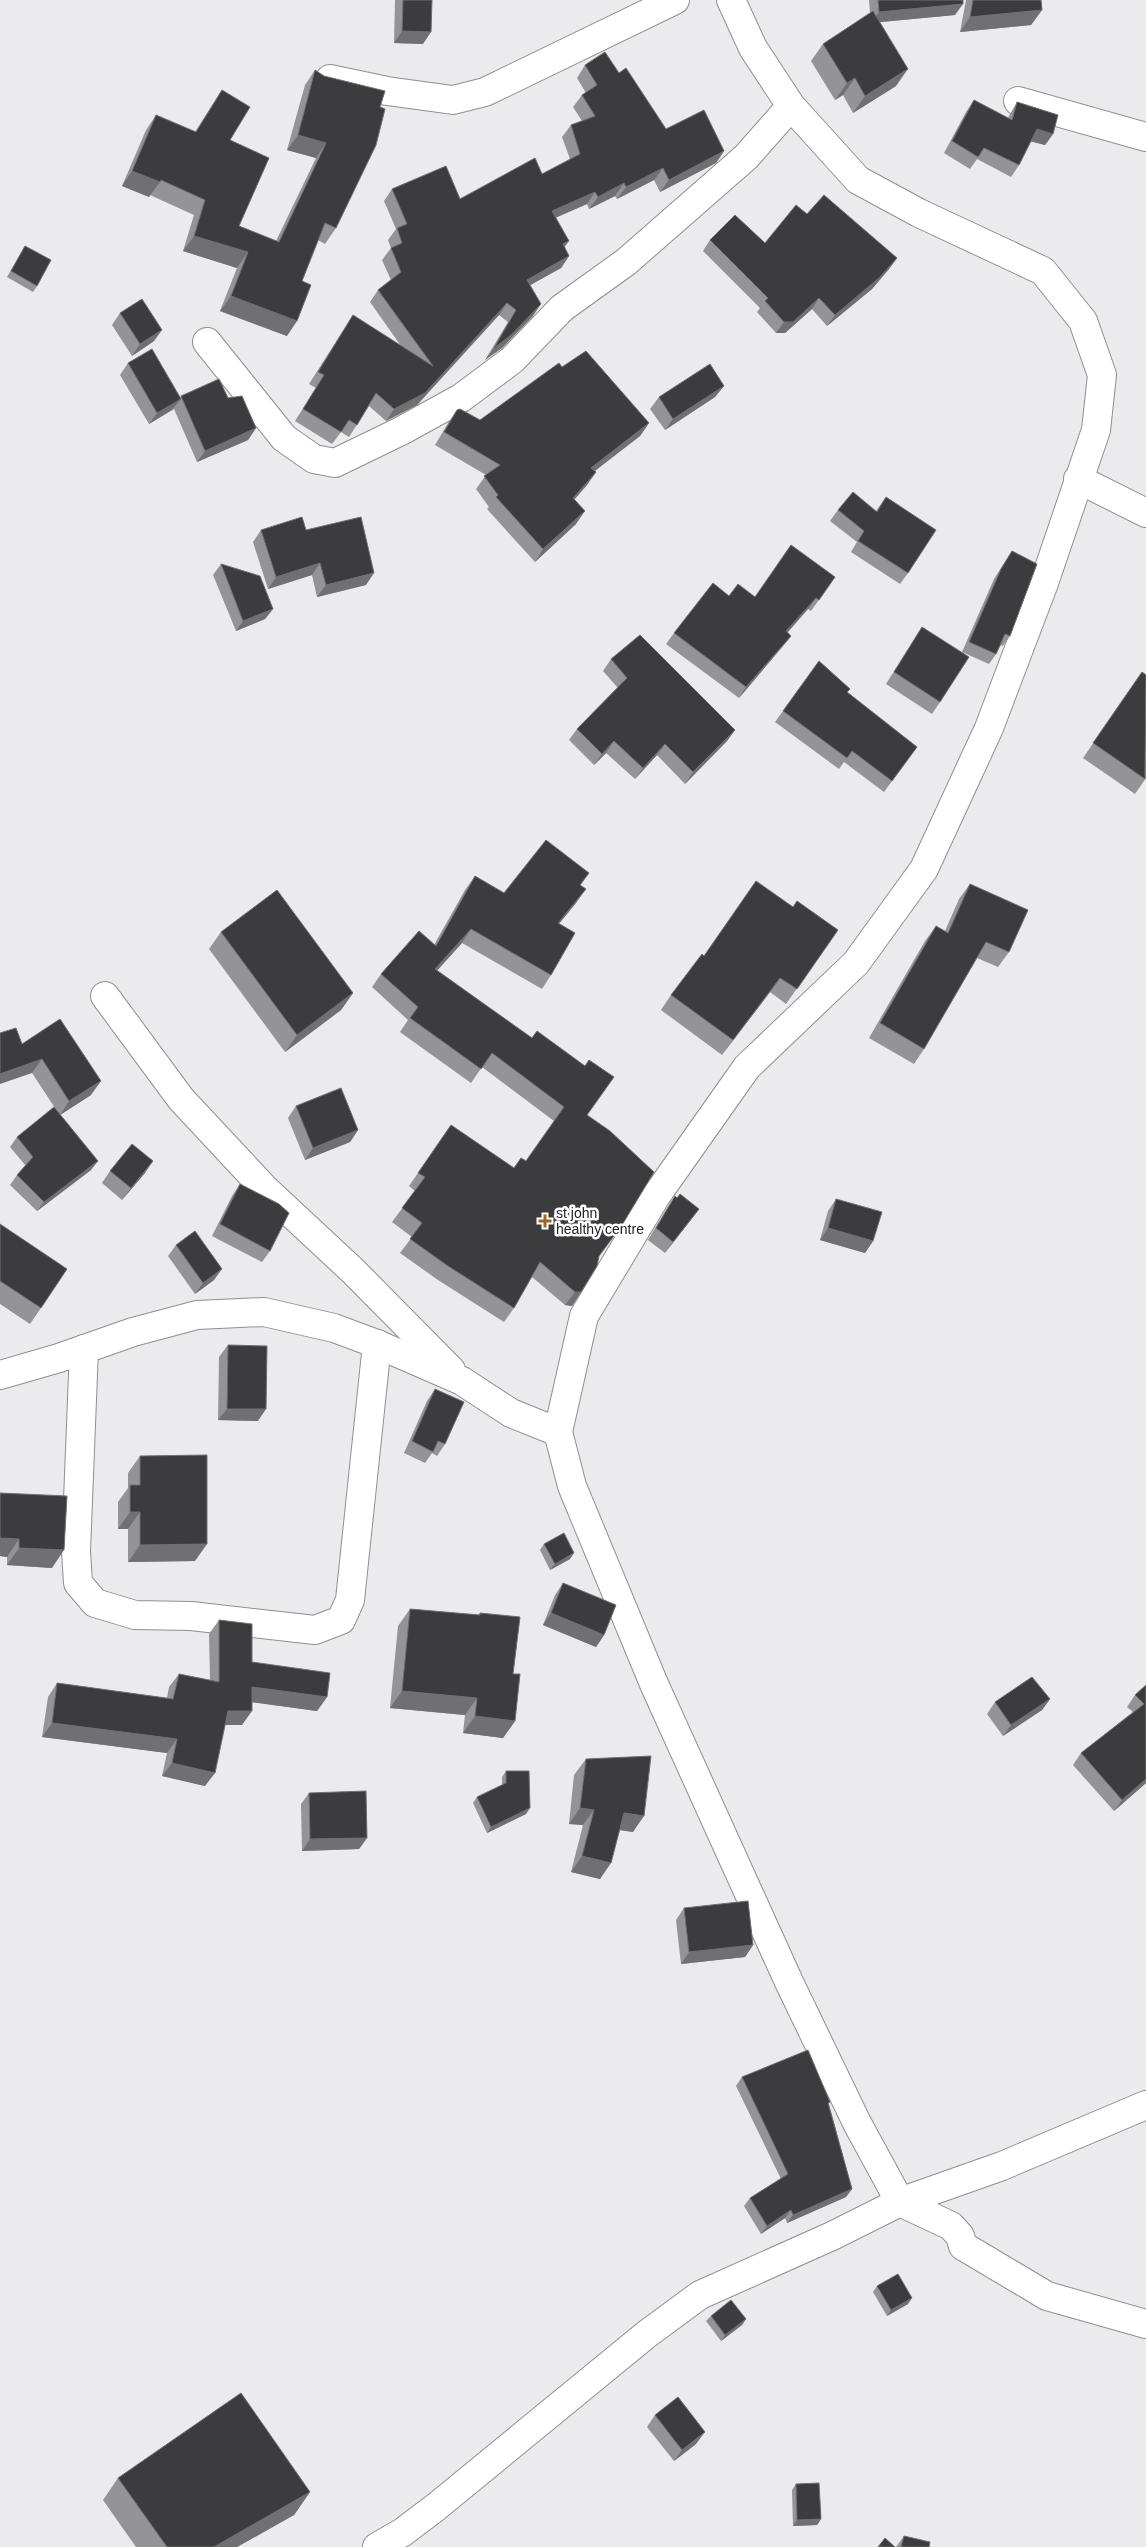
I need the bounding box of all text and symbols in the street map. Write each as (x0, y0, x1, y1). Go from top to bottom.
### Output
place label: st john healthy centre (556, 1205, 644, 1237)
marker: st john healthy centre (538, 1214, 552, 1228)

